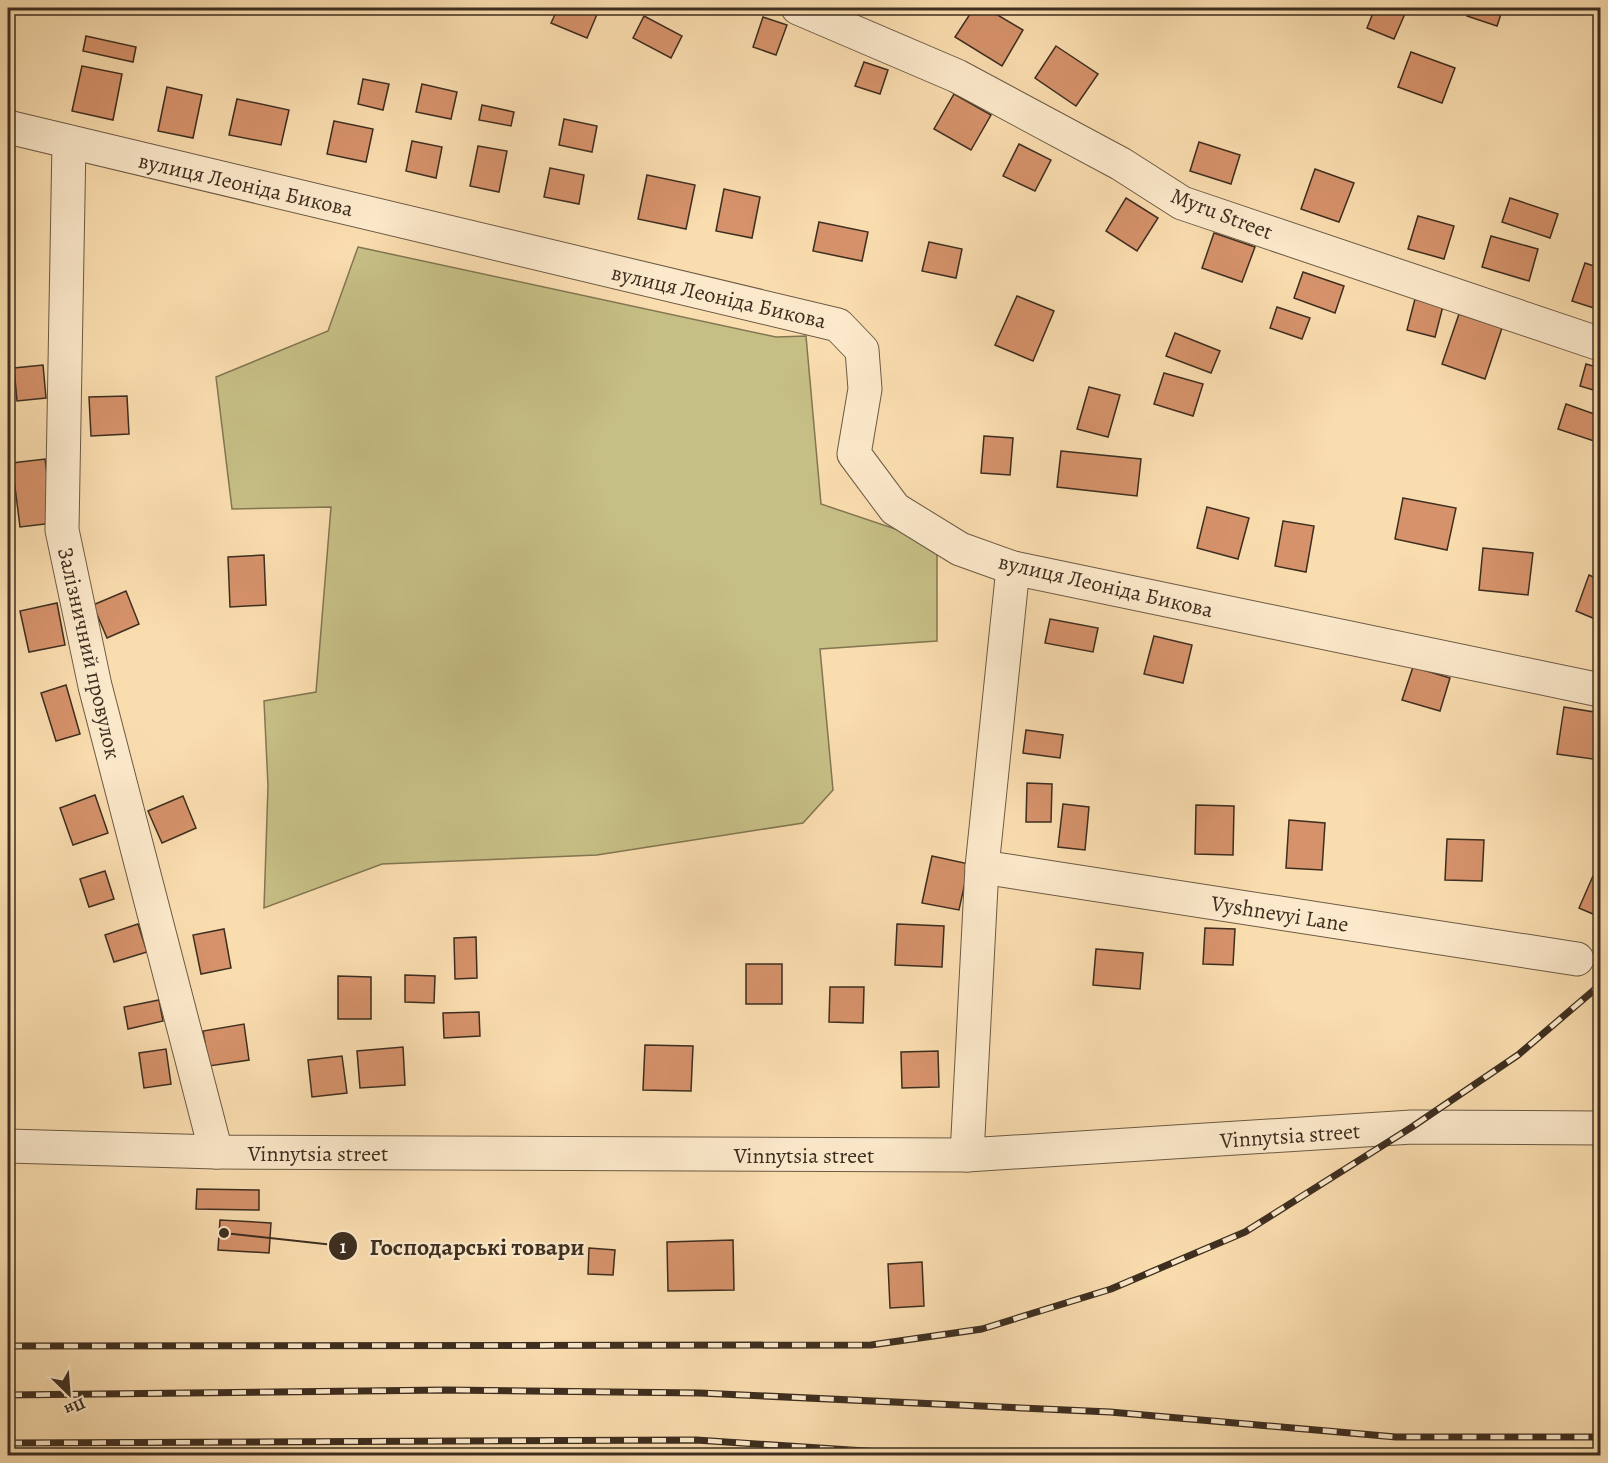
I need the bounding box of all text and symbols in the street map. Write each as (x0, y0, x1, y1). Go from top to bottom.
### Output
street label: вулиця Леоніда Бикова (135, 146, 357, 224)
street label: Myru Street (1166, 181, 1277, 247)
street label: вулиця Леоніда Бикова (608, 258, 830, 336)
street label: Залізничний провулок (50, 544, 128, 762)
street label: вулиця Леоніда Бикова (995, 547, 1217, 625)
street label: Vyshnevyi Lane (1208, 888, 1351, 940)
street label: Vinnytsia street (1218, 1116, 1361, 1156)
street label: Vinnytsia street (247, 1139, 388, 1169)
street label: Vinnytsia street (733, 1141, 874, 1171)
callout: Господарські товари (328, 1225, 597, 1267)
text: Господарські товари (369, 1231, 585, 1263)
text: 1 (340, 1235, 347, 1259)
north arrow (39, 1364, 99, 1424)
text: Пн (61, 1392, 89, 1421)

